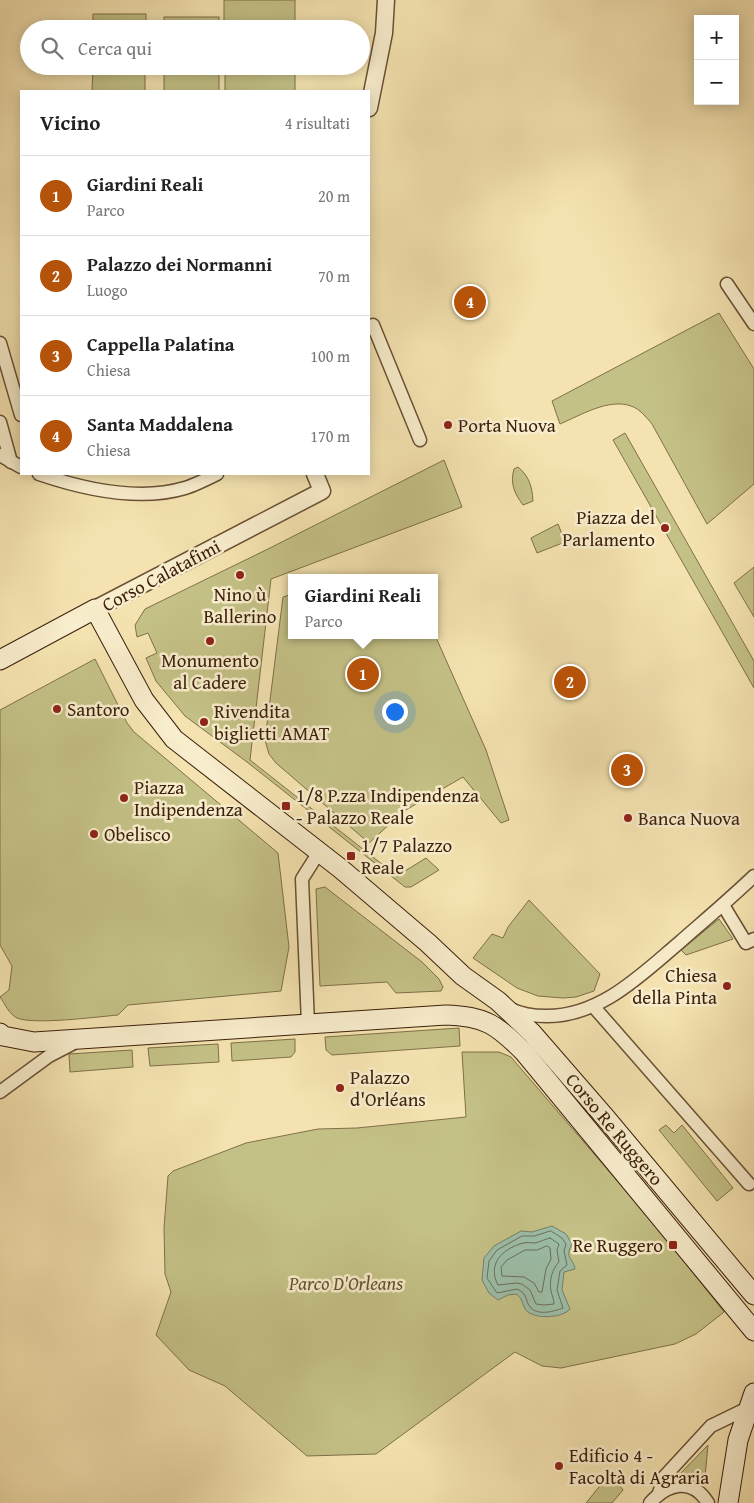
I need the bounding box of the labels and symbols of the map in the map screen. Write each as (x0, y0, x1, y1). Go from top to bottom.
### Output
pin: 4 (454, 283, 486, 321)
place label: Porta Nuova (458, 411, 556, 439)
marker: Porta Nuova (442, 419, 454, 431)
place label: Piazza del Parlamento (562, 503, 655, 553)
marker: Piazza del Parlamento (659, 522, 671, 534)
street label: Corso Calatafimi (97, 532, 225, 618)
marker: Nino ù Ballerino (234, 569, 246, 581)
place label: Nino ù Ballerino (204, 580, 276, 630)
marker: Monumento al Cadere (204, 635, 216, 647)
place label: Monumento al Cadere (161, 646, 259, 696)
pin: 1 (347, 655, 379, 693)
pin: 2 (554, 663, 586, 701)
place label: Santoro (67, 695, 130, 723)
place label: Rivendita biglietti AMAT (214, 697, 330, 747)
your location (382, 699, 408, 725)
marker: Santoro (51, 703, 63, 715)
marker: Rivendita biglietti AMAT (198, 716, 210, 728)
pin: 3 (611, 751, 643, 789)
place label: Piazza Indipendenza (134, 773, 243, 823)
place label: 1/8 P.zza Indipendenza - Palazzo Reale (296, 781, 479, 831)
marker: Piazza Indipendenza (118, 792, 130, 804)
marker: 1/8 P.zza Indipendenza - Palazzo Reale (280, 800, 292, 812)
place label: Banca Nuova (638, 804, 740, 832)
marker: Banca Nuova (622, 812, 634, 824)
place label: Obelisco (104, 820, 171, 848)
marker: Obelisco (88, 828, 100, 840)
place label: 1/7 Palazzo Reale (361, 831, 452, 881)
marker: 1/7 Palazzo Reale (345, 850, 357, 862)
place label: Chiesa della Pinta (632, 961, 717, 1011)
marker: Chiesa della Pinta (721, 980, 733, 992)
place label: Palazzo d'Orléans (350, 1063, 426, 1113)
street label: Corso Re Ruggero (559, 1067, 671, 1191)
marker: Palazzo d'Orléans (334, 1082, 346, 1094)
place label: Re Ruggero (573, 1231, 663, 1259)
marker: Re Ruggero (667, 1239, 679, 1251)
park label: Parco D'Orleans (288, 1269, 403, 1297)
place label: Edificio 4 - Facoltà di Agraria (569, 1441, 709, 1491)
marker: Edificio 4 - Facoltà di Agraria (553, 1460, 565, 1472)

